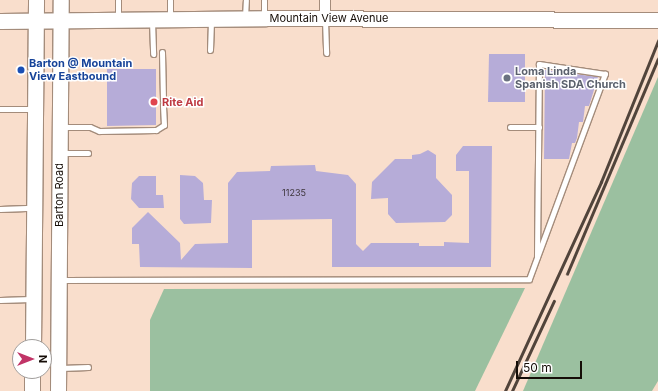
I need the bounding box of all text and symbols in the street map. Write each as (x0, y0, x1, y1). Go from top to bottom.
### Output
street label: Mountain View Avenue (270, 11, 388, 25)
place label: Barton @ Mountain View Eastbound (29, 57, 132, 83)
marker: Barton @ Mountain View Eastbound (16, 65, 26, 75)
place label: Loma Linda Spanish SDA Church (515, 65, 626, 91)
marker: Loma Linda Spanish SDA Church (502, 73, 512, 83)
place label: Rite Aid (162, 95, 203, 109)
marker: Rite Aid (149, 97, 159, 107)
street label: Barton Road (52, 163, 66, 227)
house number: 11235 (282, 188, 306, 198)
north arrow (12, 339, 52, 379)
scale bar (518, 353, 584, 379)
text: N (36, 355, 50, 363)
text: 50 m (523, 360, 552, 375)

